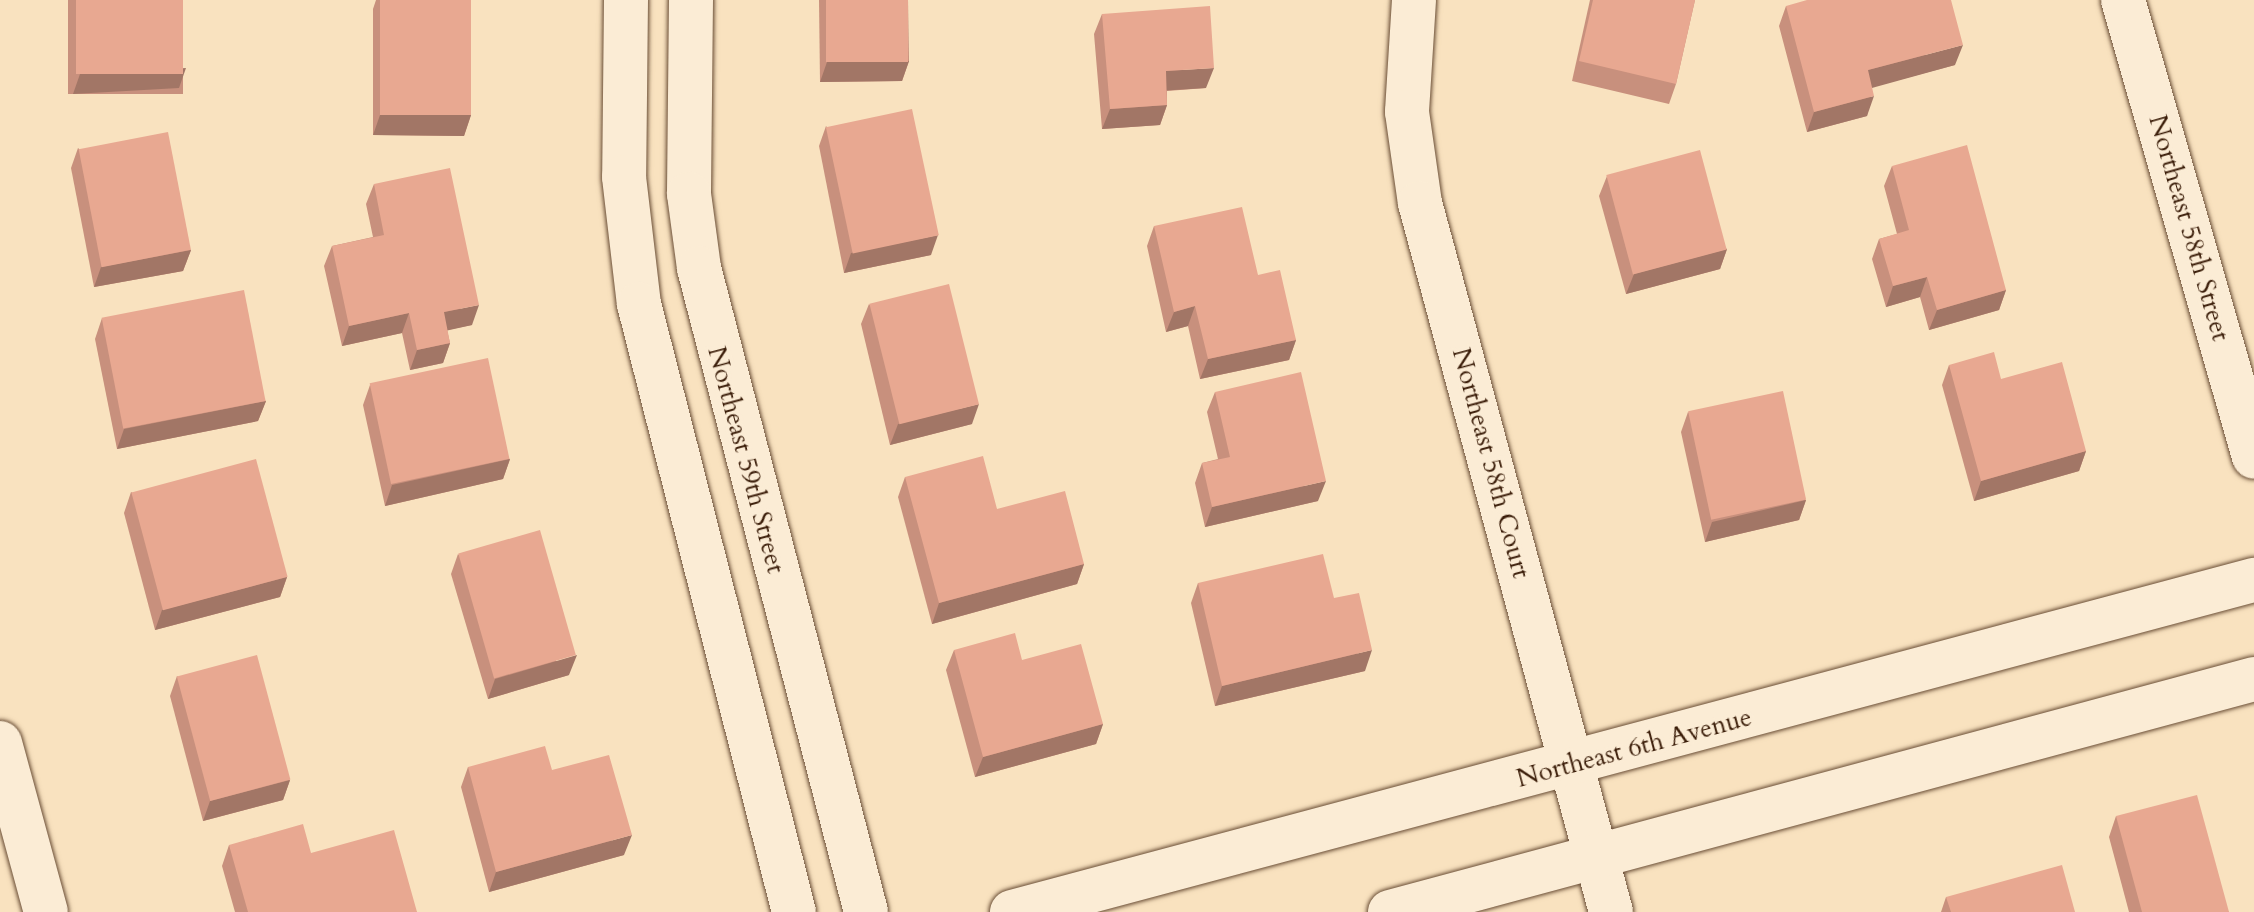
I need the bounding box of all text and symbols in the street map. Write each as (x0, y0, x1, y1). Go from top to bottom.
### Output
street label: Northeast 58th Street (2142, 111, 2236, 345)
street label: Northeast 59th Street (701, 343, 791, 577)
street label: Northeast 58th Court (1445, 344, 1537, 582)
street label: Northeast 6th Avenue (1513, 702, 1755, 794)

